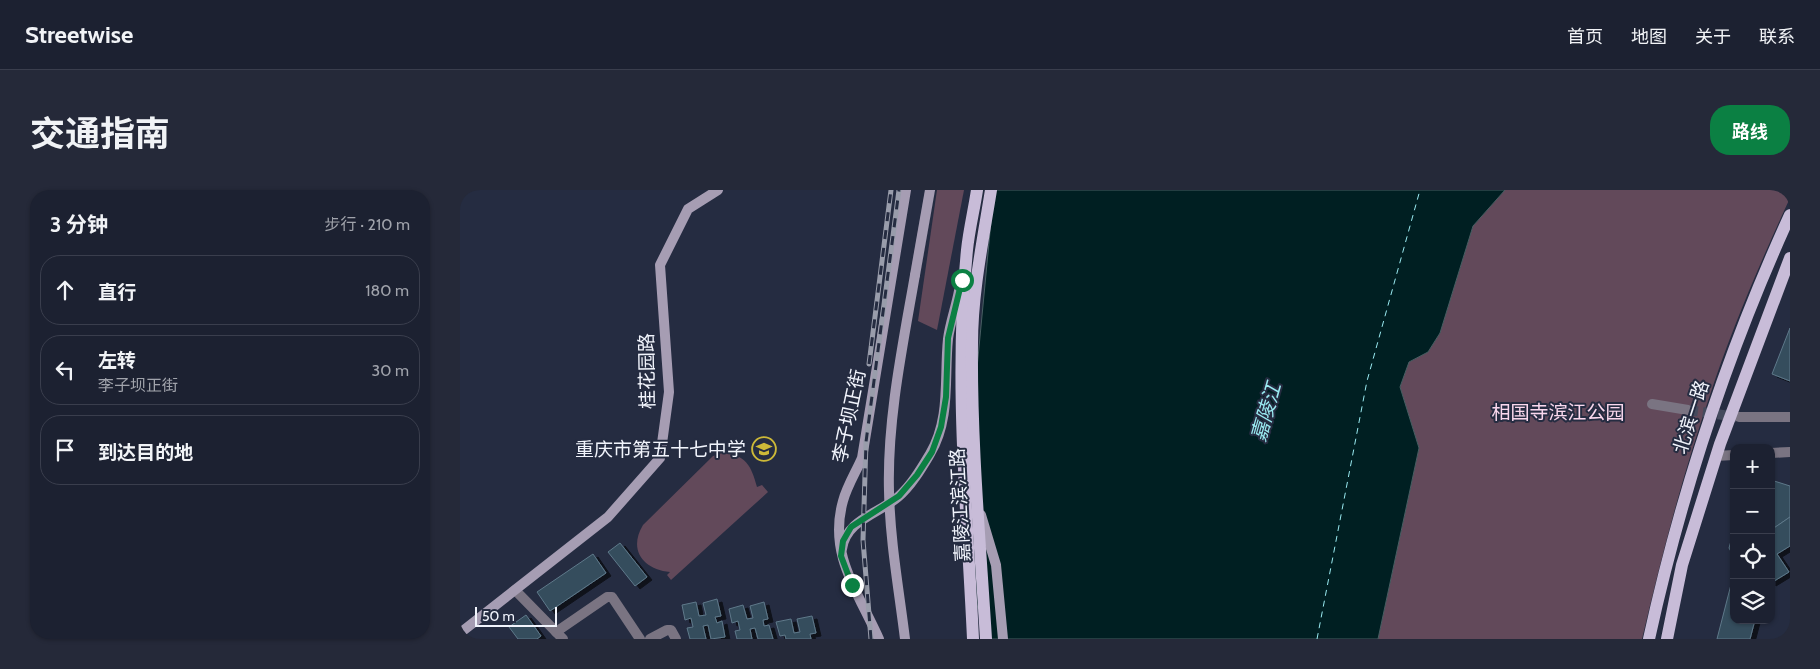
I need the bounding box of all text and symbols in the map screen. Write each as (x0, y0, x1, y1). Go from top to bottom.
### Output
text: Streetwise (25, 20, 133, 49)
text: 首页 (1567, 26, 1603, 48)
text: 地图 (1631, 26, 1667, 48)
text: 关于 (1695, 26, 1731, 48)
text: 联系 (1759, 26, 1795, 48)
button: 路线 (1710, 105, 1790, 155)
text: 交通指南 (30, 112, 170, 155)
text: 3 分钟 (50, 212, 108, 237)
text: 步行 · 210 m (325, 215, 410, 234)
route start (951, 269, 974, 292)
icon: ahead (51, 276, 79, 304)
text: 直行 (98, 281, 136, 304)
text: 180 m (365, 281, 409, 300)
street label: 桂花园路 (635, 333, 659, 409)
text: 左转 (98, 349, 136, 372)
icon: left (51, 356, 79, 384)
text: 30 m (372, 361, 409, 380)
street label: 李子坝正街 (828, 367, 870, 465)
text: 李子坝正街 (98, 376, 178, 395)
street label: 北滨一路 (1668, 377, 1714, 457)
water label: 嘉陵江 (1246, 378, 1286, 444)
park label: 相国寺滨江公园 (1491, 401, 1625, 424)
icon: arrive (51, 436, 79, 464)
school or university icon: 重庆市第五十七中学 (751, 436, 777, 462)
place label: 重庆市第五十七中学 (575, 438, 746, 461)
text: 到达目的地 (98, 441, 193, 464)
map controls (1730, 444, 1775, 624)
button: + (1730, 444, 1775, 489)
street label: 嘉陵江滨江路 (946, 447, 974, 563)
button: − (1730, 489, 1775, 534)
button: locate (1730, 534, 1775, 579)
route end (841, 574, 864, 597)
button: layers (1730, 579, 1775, 624)
scale bar (475, 604, 558, 627)
text: 50 m (482, 607, 515, 625)

